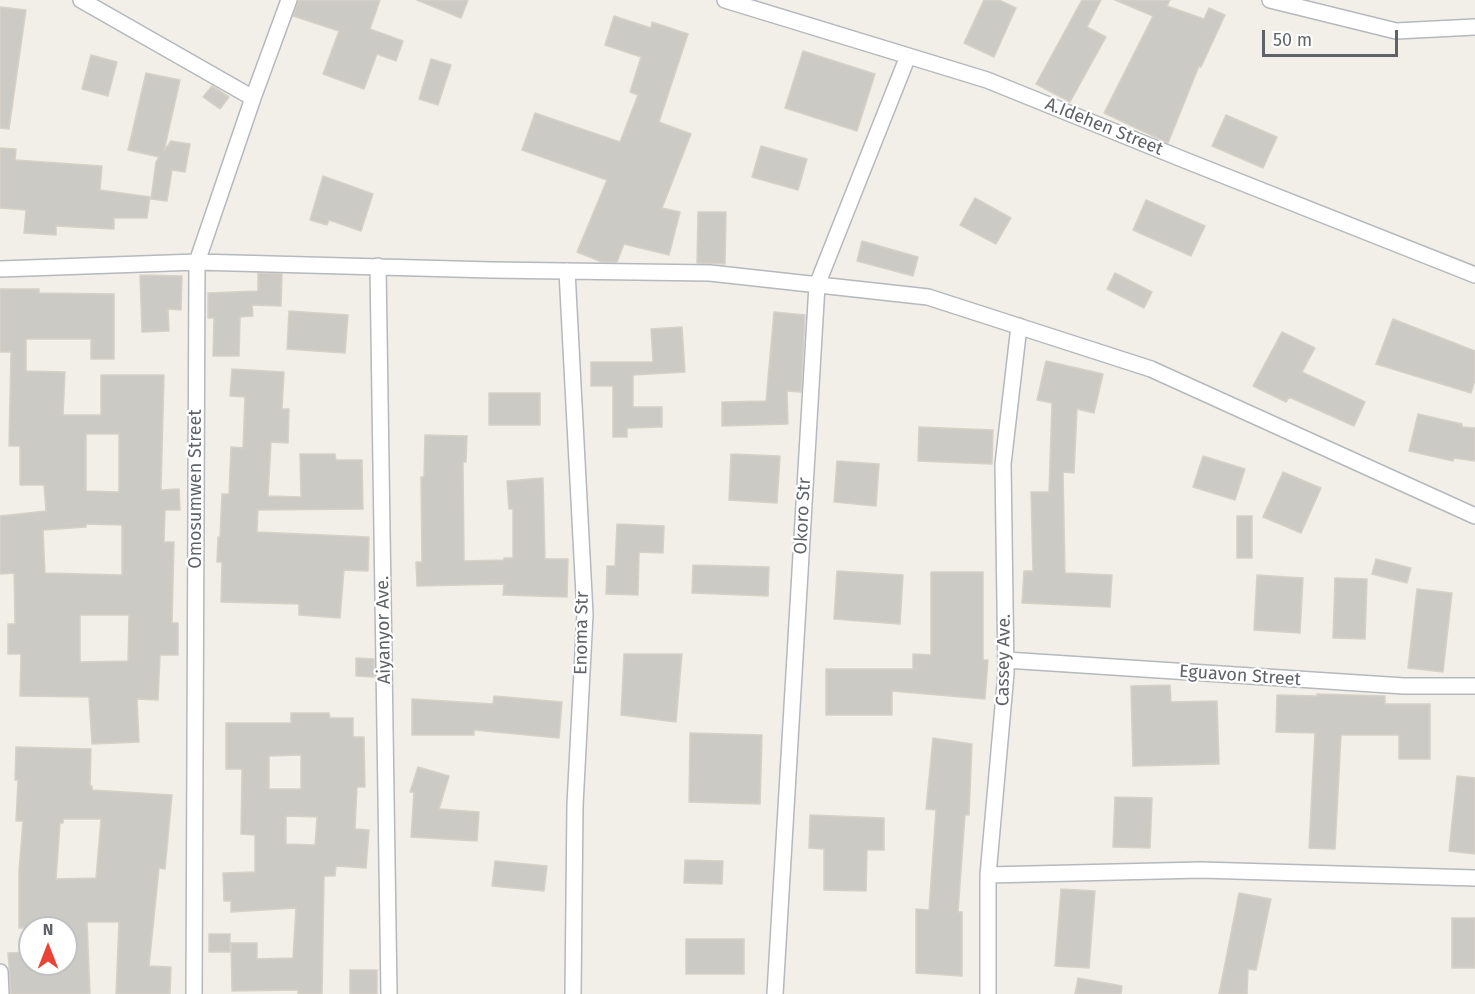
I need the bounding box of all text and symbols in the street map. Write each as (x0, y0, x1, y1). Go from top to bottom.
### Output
scale bar (1265, 18, 1402, 56)
text: 50 m (1273, 29, 1312, 51)
street label: A.Idehen Street (1042, 94, 1166, 160)
street label: Omosumwen Street (185, 409, 207, 569)
street label: Okoro Str (790, 477, 816, 555)
street label: Aiyanyor Ave. (372, 576, 396, 684)
street label: Enoma Str (570, 591, 594, 675)
street label: Cassey Ave. (992, 614, 1016, 706)
street label: Eguavon Street (1178, 661, 1302, 691)
north arrow (18, 916, 78, 976)
text: N (43, 920, 53, 939)

